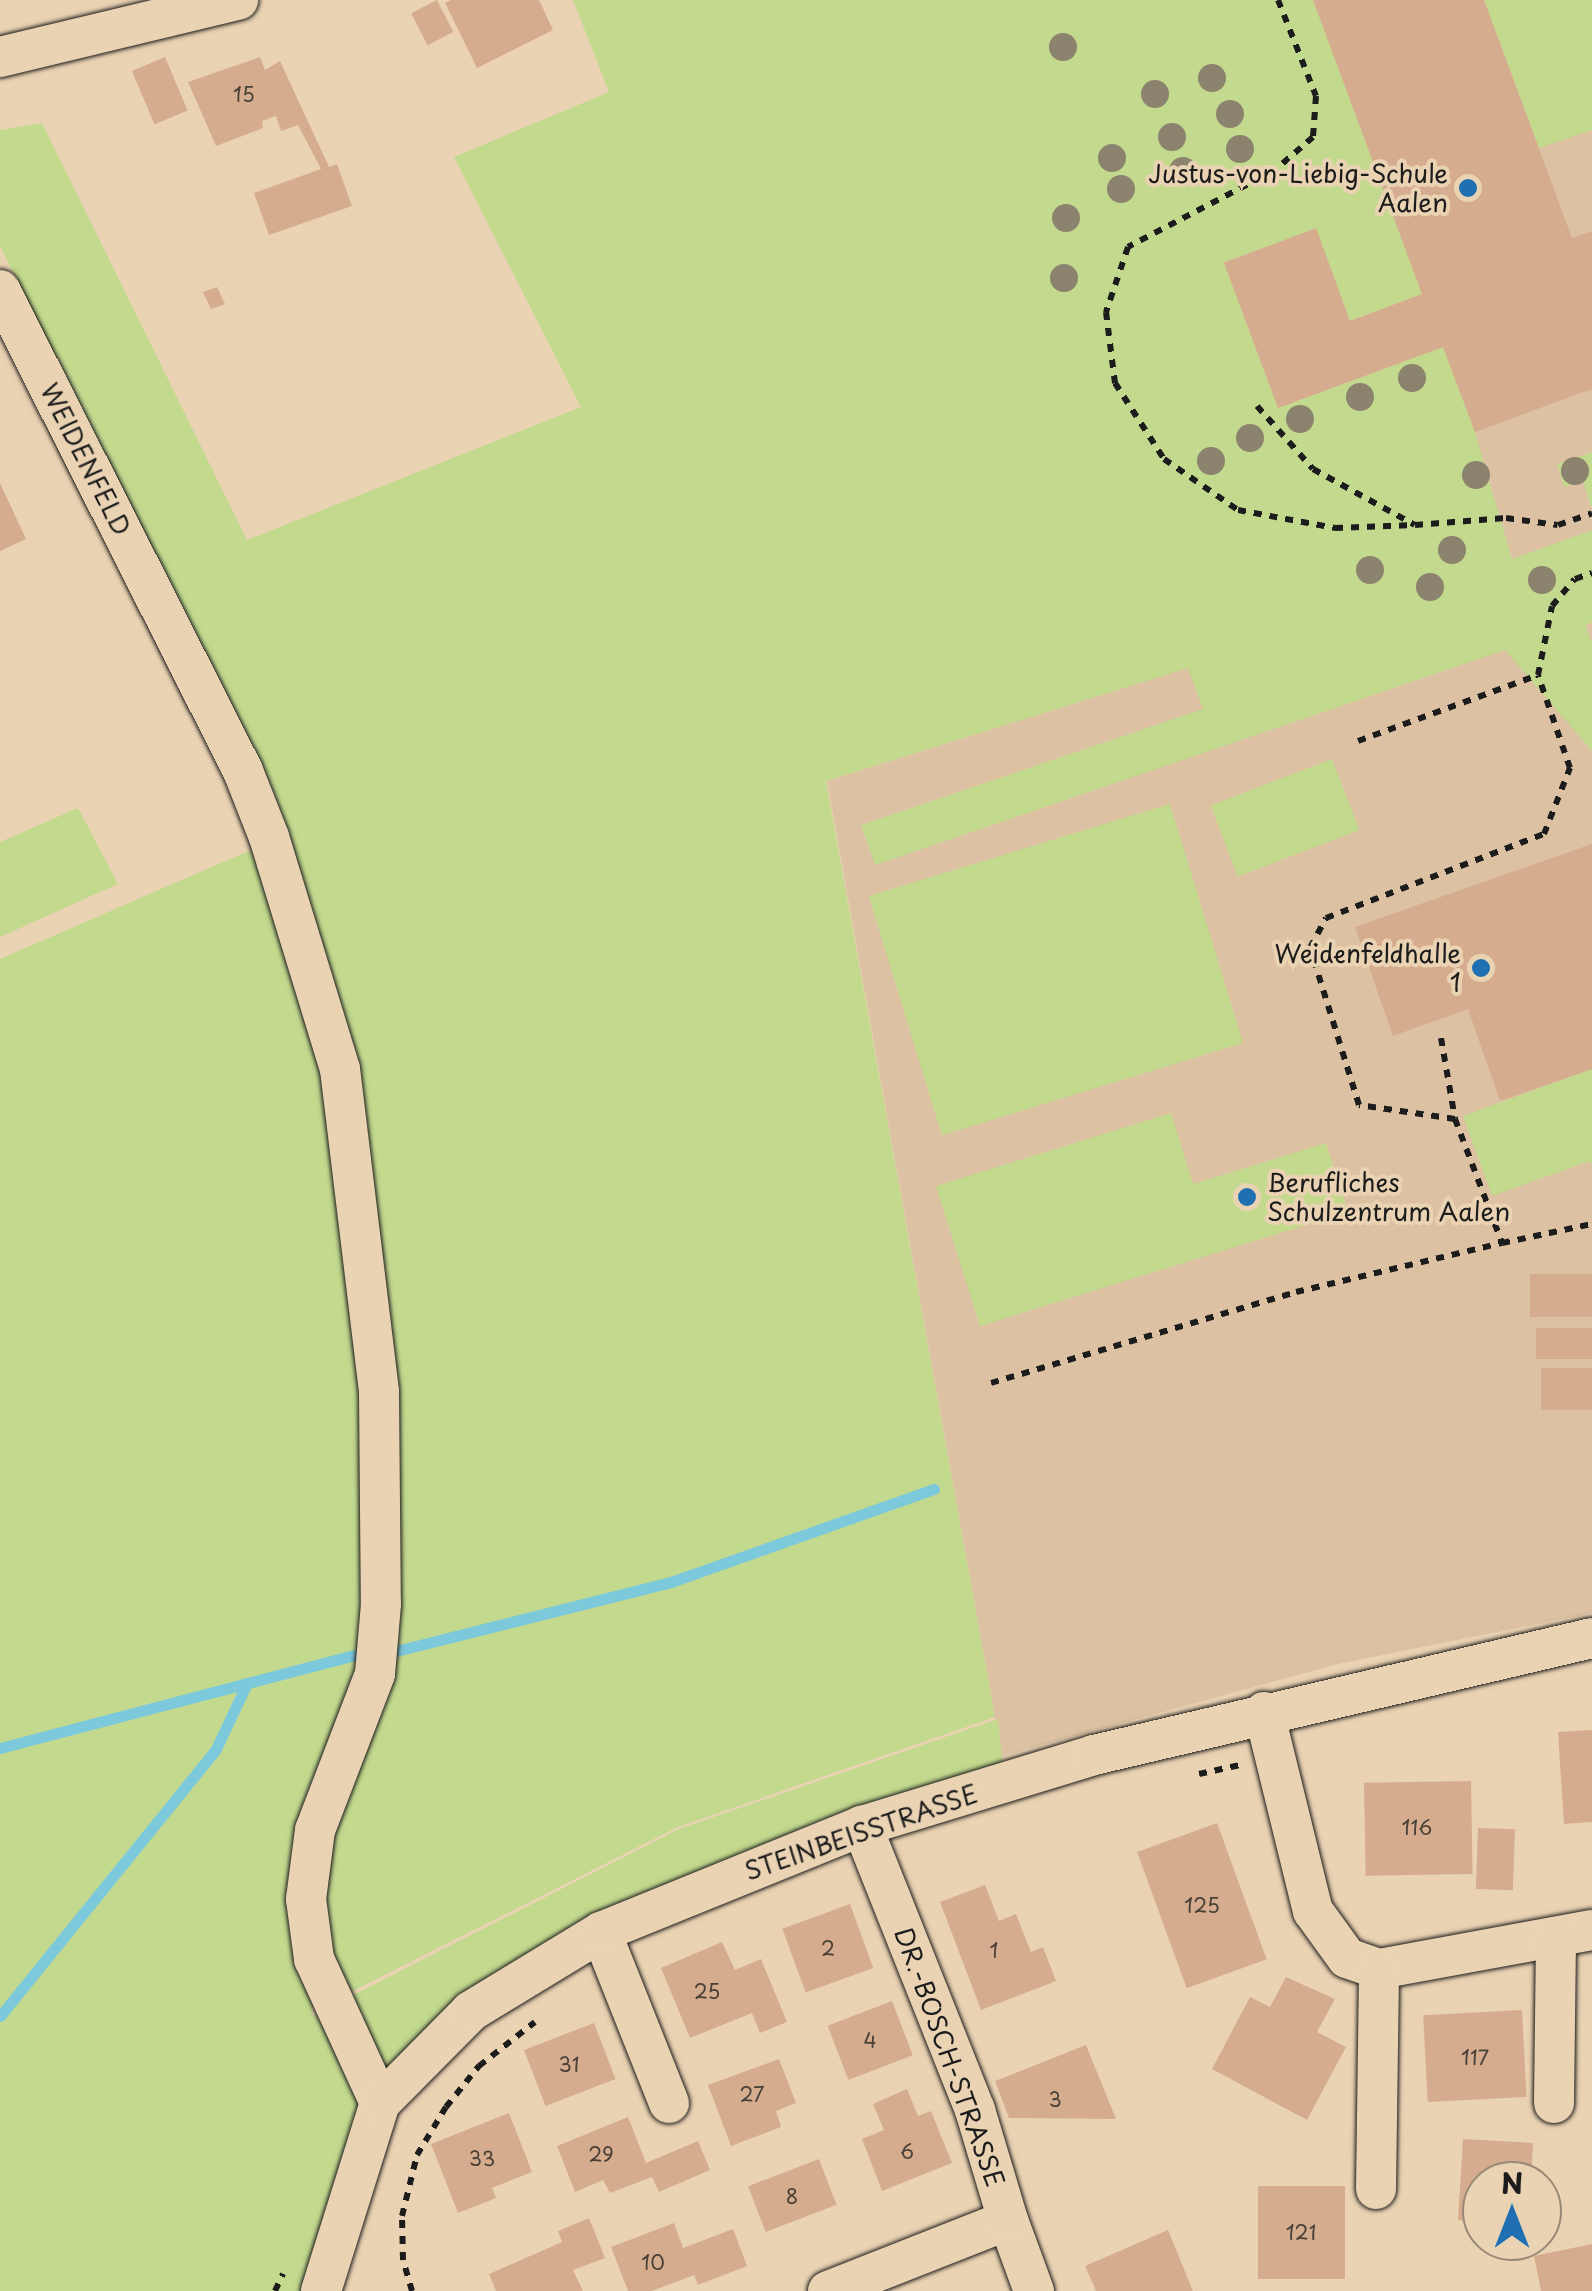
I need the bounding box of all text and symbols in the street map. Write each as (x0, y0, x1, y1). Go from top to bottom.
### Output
house number: 15 (233, 82, 255, 106)
place label: Justus-von-Liebig-Schule Aalen (1148, 159, 1448, 218)
marker: Justus-von-Liebig-Schule Aalen (1457, 177, 1479, 199)
street label: WEIDENFELD (35, 378, 137, 540)
place label: Weidenfeldhalle 1 (1274, 939, 1461, 998)
marker: Weidenfeldhalle 1 (1470, 957, 1492, 979)
place label: Berufliches Schulzentrum Aalen (1267, 1168, 1508, 1227)
marker: Berufliches Schulzentrum Aalen (1236, 1186, 1258, 1208)
street label: STEINBEISSTRASSE (740, 1778, 982, 1886)
house number: 116 (1402, 1815, 1432, 1839)
house number: 125 (1184, 1893, 1220, 1917)
street label: DR.-BOSCH-STRASSE (889, 1923, 1011, 2191)
house number: 2 (821, 1936, 835, 1960)
house number: 1 (990, 1938, 998, 1962)
house number: 25 (694, 1979, 720, 2003)
house number: 4 (863, 2028, 877, 2052)
house number: 117 (1461, 2045, 1489, 2069)
house number: 31 (559, 2052, 579, 2076)
house number: 27 (740, 2082, 764, 2106)
house number: 3 (1048, 2087, 1062, 2111)
house number: 6 (900, 2139, 914, 2163)
house number: 29 (588, 2142, 614, 2166)
house number: 33 (469, 2146, 495, 2170)
north arrow (1462, 2161, 1562, 2261)
text: N (1501, 2161, 1523, 2204)
house number: 8 (786, 2184, 798, 2208)
house number: 121 (1286, 2220, 1316, 2244)
house number: 10 (641, 2250, 665, 2274)

